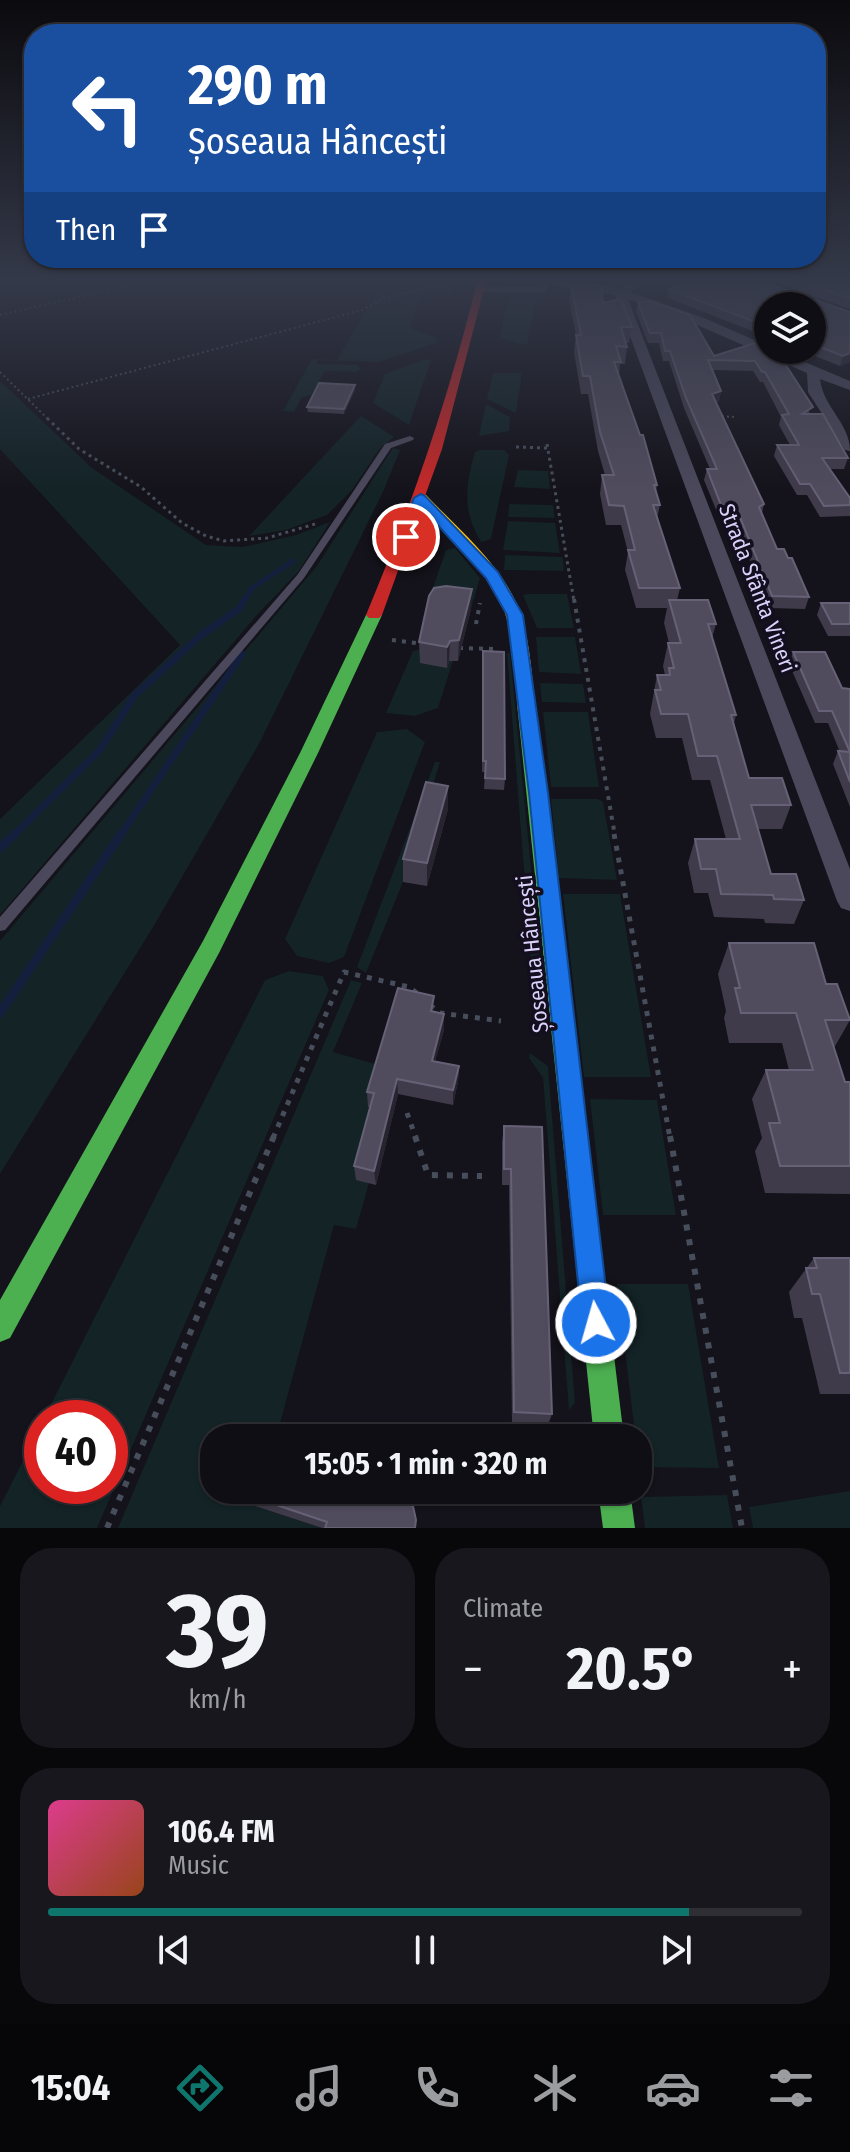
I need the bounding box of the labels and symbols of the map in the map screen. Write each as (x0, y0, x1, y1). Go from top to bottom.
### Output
street label: Strada Sfânta Vineri (713, 500, 802, 676)
pin (372, 503, 440, 571)
street label: Șoseaua Hâncești (511, 874, 554, 1034)
position arrow (554, 1281, 638, 1365)
speed limit sign: 40 (24, 1400, 128, 1504)

